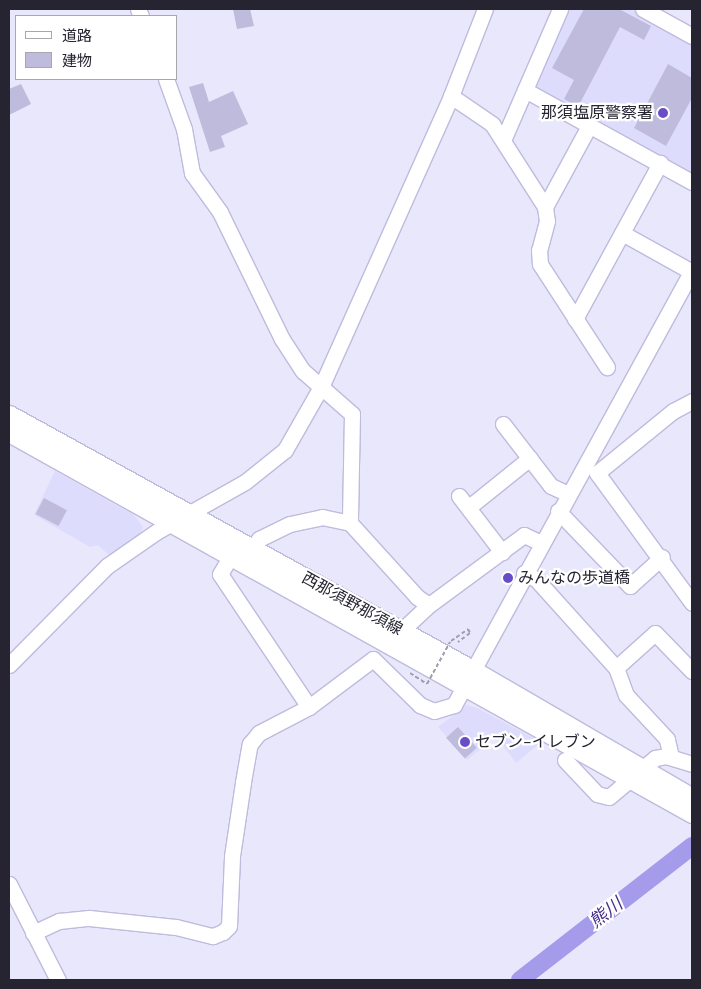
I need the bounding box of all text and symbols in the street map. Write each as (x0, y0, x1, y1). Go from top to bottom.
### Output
legend (15, 15, 178, 80)
text: 道路 (62, 26, 92, 46)
text: 建物 (62, 51, 92, 71)
place label: 那須塩原警察署 (541, 103, 653, 123)
marker: 那須塩原警察署 (657, 107, 669, 119)
street label: 西那須野那須線 (298, 568, 406, 640)
place label: みんなの歩道橋 (518, 568, 630, 588)
marker: みんなの歩道橋 (502, 572, 514, 584)
place label: セブン-イレブン (475, 732, 596, 752)
marker: セブン-イレブン (459, 736, 471, 748)
water label: 熊川 (585, 893, 627, 933)

